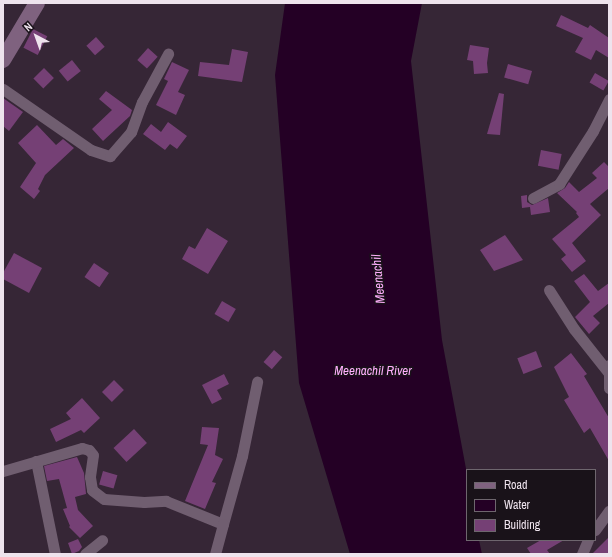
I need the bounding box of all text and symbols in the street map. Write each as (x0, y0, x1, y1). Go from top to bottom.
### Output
north arrow (16, 16, 56, 56)
text: N (21, 20, 35, 34)
water label: Meenachil (369, 254, 389, 304)
water label: Meenachil River (334, 363, 412, 379)
legend (466, 469, 596, 541)
text: Road (504, 477, 528, 493)
text: Water (504, 497, 530, 513)
text: Building (504, 517, 540, 533)

